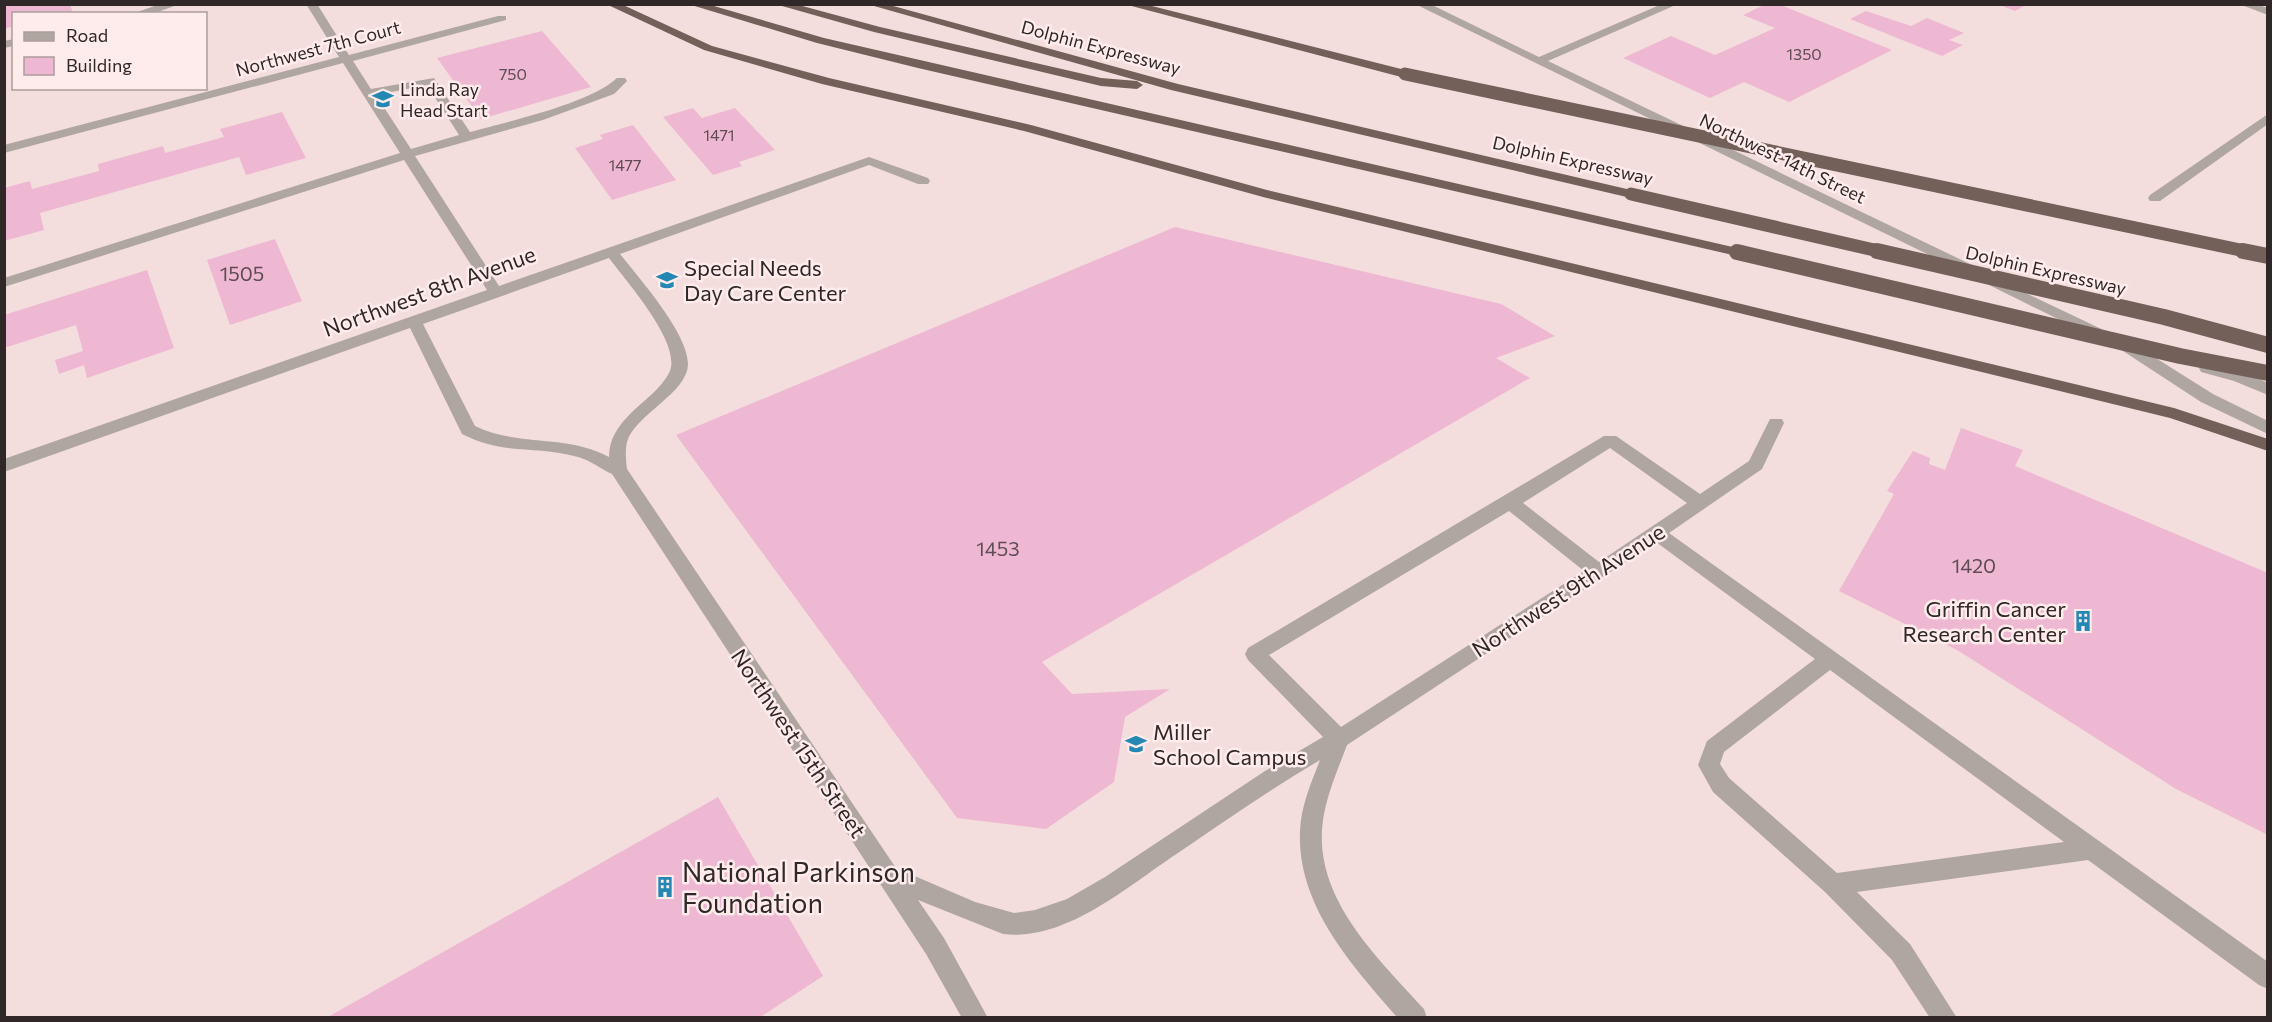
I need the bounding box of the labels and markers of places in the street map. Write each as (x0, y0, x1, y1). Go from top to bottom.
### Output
place label: Linda Ray Head Start (400, 78, 488, 121)
school or university icon: Linda Ray Head Start (371, 87, 395, 111)
place label: Special Needs Day Care Center (684, 254, 847, 306)
school or university icon: Special Needs Day Care Center (655, 268, 679, 292)
place label: Griffin Cancer Research Center (1903, 595, 2066, 647)
building icon: Griffin Cancer Research Center (2071, 609, 2095, 633)
place label: Miller School Campus (1153, 718, 1307, 770)
school or university icon: Miller School Campus (1124, 732, 1148, 756)
place label: National Parkinson Foundation (682, 855, 915, 919)
building icon: National Parkinson Foundation (653, 875, 677, 899)

